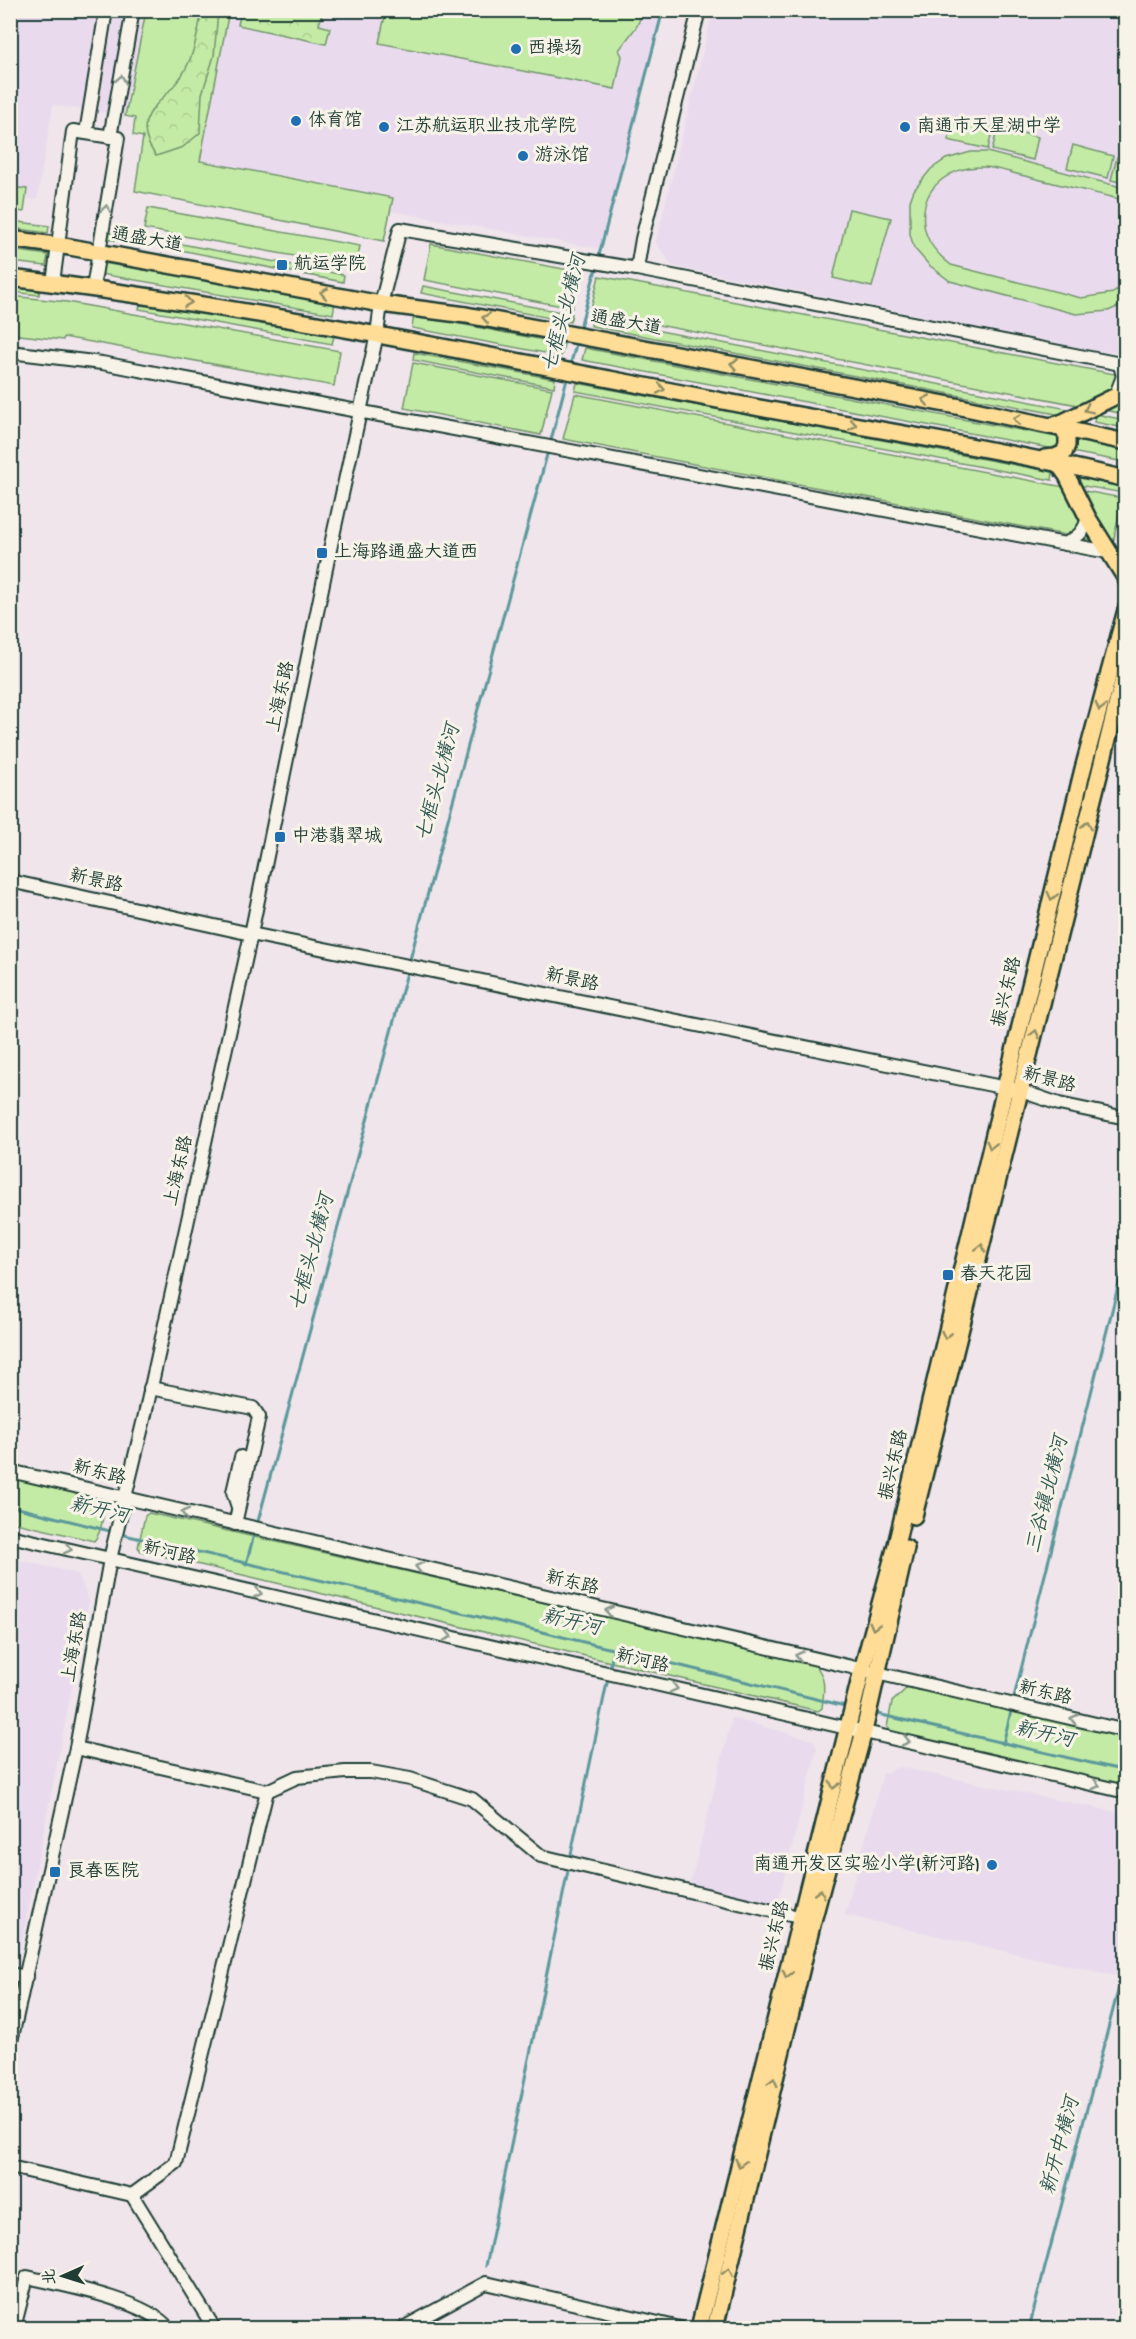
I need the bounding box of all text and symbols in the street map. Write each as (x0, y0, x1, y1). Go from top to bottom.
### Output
place label: 西操场 (528, 38, 582, 60)
marker: 西操场 (509, 42, 523, 56)
one-way arrow (114, 75, 126, 84)
place label: 体育馆 (308, 110, 362, 132)
marker: 体育馆 (289, 114, 303, 128)
place label: 江苏航运职业技术学院 (396, 116, 576, 138)
place label: 南通市天星湖中学 (917, 116, 1061, 138)
marker: 江苏航运职业技术学院 (377, 120, 391, 134)
marker: 南通市天星湖中学 (898, 120, 912, 134)
place label: 游泳馆 (535, 145, 589, 167)
marker: 游泳馆 (516, 149, 530, 163)
one-way arrow (99, 205, 112, 215)
street label: 通盛大道 (110, 223, 184, 258)
water label: 七框头北横河 (537, 250, 593, 375)
place label: 航运学院 (294, 254, 366, 276)
marker: 航运学院 (275, 258, 289, 272)
one-way arrow (319, 287, 329, 300)
one-way arrow (184, 296, 193, 308)
street label: 通盛大道 (589, 306, 663, 341)
one-way arrow (481, 312, 491, 325)
one-way arrow (730, 358, 740, 371)
one-way arrow (656, 382, 666, 395)
one-way arrow (921, 394, 931, 407)
one-way arrow (1084, 402, 1095, 414)
one-way arrow (1012, 413, 1022, 426)
one-way arrow (848, 418, 858, 431)
place label: 上海路通盛大道西 (334, 542, 478, 564)
marker: 上海路通盛大道西 (315, 546, 329, 560)
street label: 上海东路 (263, 659, 300, 734)
one-way arrow (1094, 702, 1107, 712)
water label: 七框头北横河 (411, 719, 467, 844)
one-way arrow (1079, 820, 1092, 830)
place label: 中港翡翠城 (292, 826, 382, 848)
marker: 中港翡翠城 (273, 830, 287, 844)
street label: 新景路 (67, 865, 125, 898)
one-way arrow (1047, 891, 1059, 901)
street label: 振兴东路 (988, 954, 1027, 1029)
street label: 新景路 (543, 964, 601, 997)
one-way arrow (1027, 1030, 1040, 1040)
street label: 新景路 (1020, 1063, 1078, 1098)
street label: 上海东路 (161, 1133, 198, 1208)
one-way arrow (985, 1140, 998, 1150)
water label: 七框头北横河 (285, 1189, 341, 1314)
one-way arrow (973, 1243, 986, 1253)
place label: 春天花园 (960, 1264, 1032, 1286)
marker: 春天花园 (941, 1268, 955, 1282)
one-way arrow (940, 1329, 953, 1339)
street label: 振兴东路 (876, 1427, 913, 1502)
water label: 三谷镇北横河 (1021, 1431, 1075, 1556)
street label: 新东路 (70, 1456, 128, 1491)
water label: 新开河 (67, 1493, 134, 1531)
one-way arrow (181, 1507, 191, 1520)
street label: 新河路 (140, 1537, 198, 1570)
one-way arrow (62, 1542, 72, 1555)
one-way arrow (415, 1561, 425, 1574)
street label: 新东路 (543, 1567, 601, 1600)
one-way arrow (252, 1585, 262, 1598)
water label: 新开河 (539, 1605, 606, 1643)
one-way arrow (605, 1606, 615, 1619)
street label: 上海东路 (58, 1610, 93, 1684)
one-way arrow (869, 1620, 881, 1631)
one-way arrow (442, 1629, 452, 1642)
street label: 新河路 (613, 1645, 671, 1678)
one-way arrow (795, 1650, 805, 1663)
street label: 新东路 (1016, 1677, 1074, 1710)
one-way arrow (668, 1680, 678, 1693)
one-way arrow (1069, 1713, 1079, 1726)
water label: 新开河 (1012, 1717, 1079, 1755)
one-way arrow (901, 1733, 911, 1746)
one-way arrow (1091, 1778, 1101, 1791)
one-way arrow (829, 1779, 842, 1789)
place label: 南通开发区实验小学(新河路) (754, 1854, 980, 1876)
marker: 南通开发区实验小学(新河路) (985, 1858, 999, 1872)
place label: 良春医院 (67, 1861, 139, 1883)
marker: 良春医院 (48, 1865, 62, 1879)
one-way arrow (813, 1888, 826, 1898)
street label: 振兴东路 (756, 1898, 795, 1973)
one-way arrow (781, 1968, 794, 1978)
one-way arrow (766, 2077, 779, 2087)
water label: 新开中横河 (1036, 2091, 1087, 2197)
one-way arrow (735, 2158, 748, 2168)
north arrow (33, 2246, 93, 2306)
one-way arrow (721, 2267, 734, 2277)
text: 北 (41, 2268, 61, 2285)

